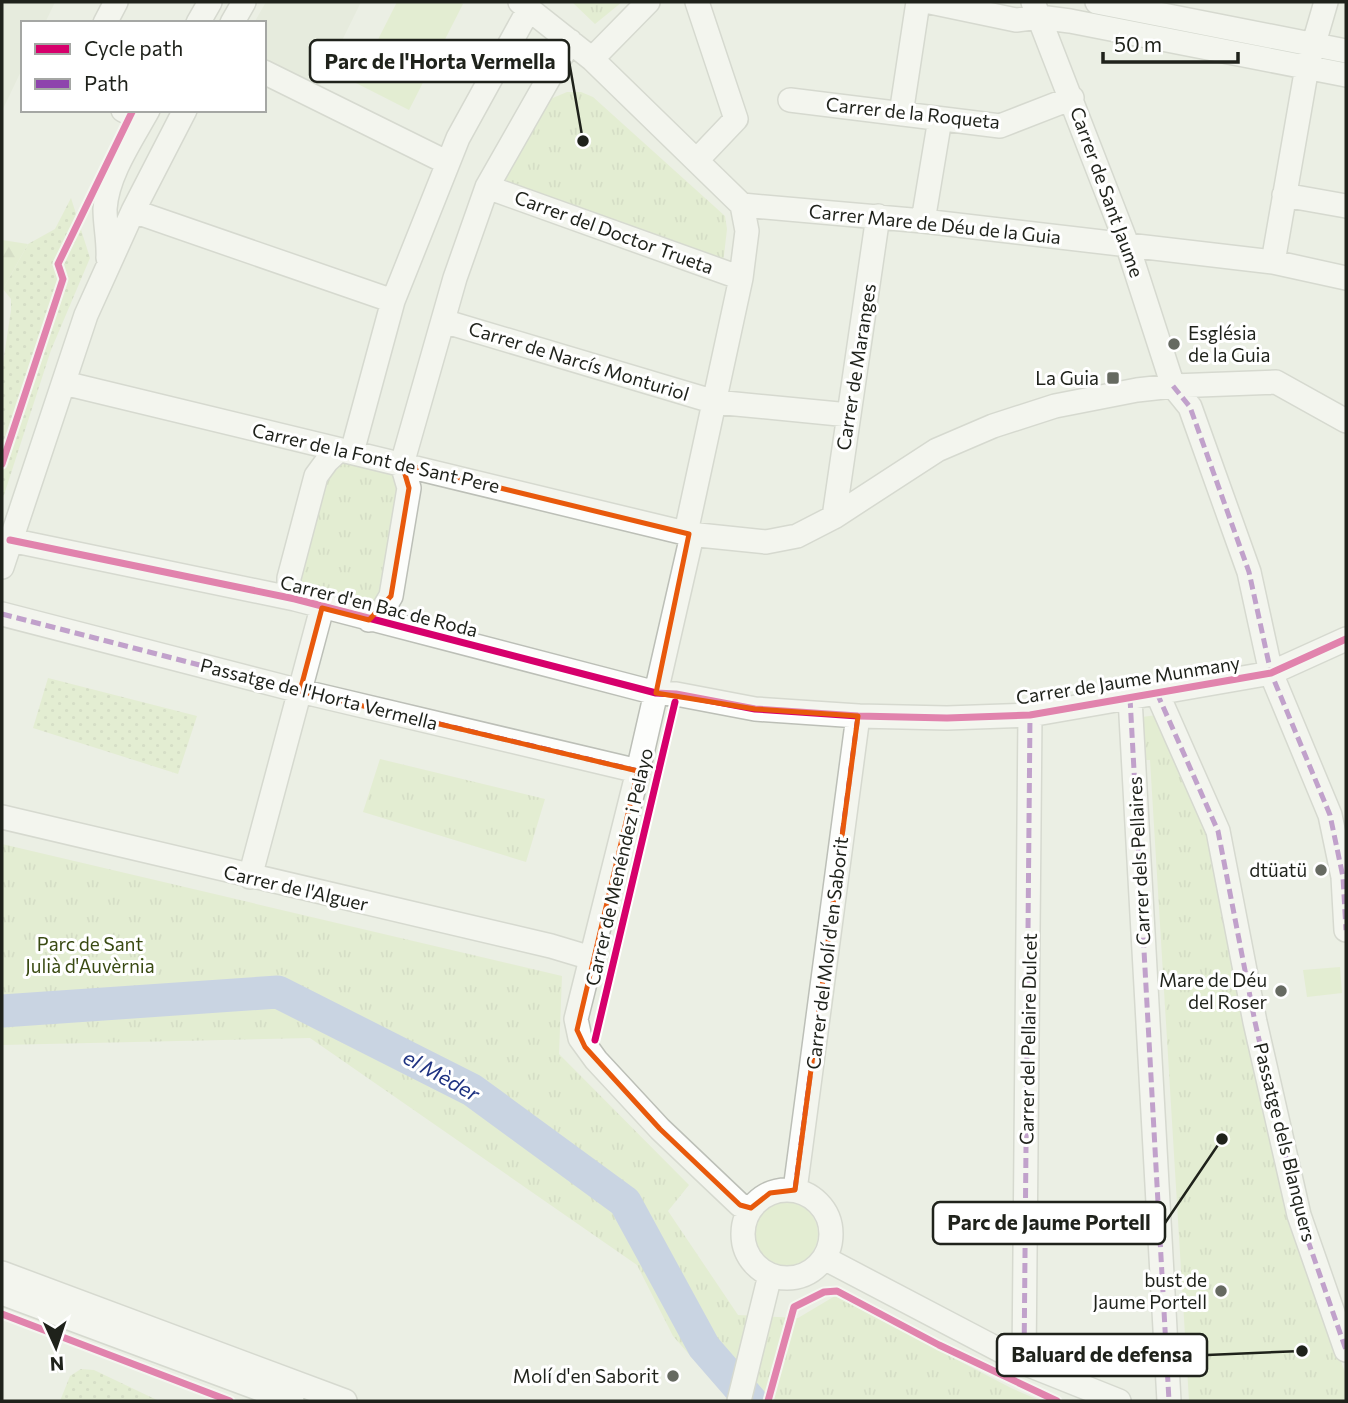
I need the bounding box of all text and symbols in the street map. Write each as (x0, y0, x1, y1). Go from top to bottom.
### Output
legend (21, 21, 266, 112)
scale bar (1103, 21, 1238, 65)
text: 50 m (1114, 31, 1162, 56)
text: Cycle path (84, 35, 183, 60)
callout: Parc de l'Horta Vermella (310, 40, 569, 82)
text: Parc de l'Horta Vermella (324, 48, 556, 73)
text: Path (84, 70, 129, 95)
street label: Carrer de la Roqueta (825, 92, 1001, 133)
street label: Carrer de Sant Jaume (1066, 103, 1149, 280)
street label: Carrer del Doctor Trueta (512, 185, 717, 278)
street label: Carrer Mare de Déu de la Guia (808, 199, 1062, 248)
street label: Carrer de Maranges (831, 282, 880, 452)
street label: Carrer de Narcís Monturiol (466, 316, 692, 405)
place label: Església de la Guia (1188, 321, 1270, 366)
marker: Església de la Guia (1166, 336, 1182, 352)
place label: La Guia (1035, 366, 1099, 389)
marker: La Guia (1105, 370, 1121, 386)
street label: Carrer de la Font de Sant Pere (250, 418, 502, 497)
street label: Carrer d'en Bac de Roda (278, 570, 480, 641)
street label: Carrer de Jaume Munmany (1014, 650, 1242, 709)
street label: Passatge de l'Horta Vermella (198, 653, 440, 734)
street label: Carrer de Menéndez i Pelayo (580, 746, 657, 988)
street label: Carrer dels Pellaires (1123, 776, 1154, 946)
street label: Carrer del Molí d'en Saborit (801, 835, 852, 1071)
place label: dtüatü (1249, 858, 1307, 881)
street label: Carrer de l'Alguer (222, 860, 371, 915)
marker: dtüatü (1313, 862, 1329, 878)
park label: Parc de Sant Julià d'Auvèrnia (25, 932, 155, 977)
street label: Carrer del Pellaire Dulcet (1014, 933, 1041, 1145)
place label: Mare de Déu del Roser (1159, 968, 1267, 1013)
marker: Mare de Déu del Roser (1273, 983, 1289, 999)
street label: Passatge dels Blanquers (1250, 1040, 1321, 1244)
water label: el Mèder (399, 1044, 485, 1106)
callout: Parc de Jaume Portell (933, 1202, 1165, 1244)
text: Parc de Jaume Portell (947, 1209, 1151, 1234)
place label: bust de Jaume Portell (1093, 1268, 1207, 1313)
marker: bust de Jaume Portell (1213, 1283, 1229, 1299)
north arrow (21, 1312, 91, 1382)
callout: Baluard de defensa (997, 1334, 1207, 1376)
text: Baluard de defensa (1011, 1341, 1193, 1366)
text: N (49, 1353, 65, 1376)
place label: Molí d'en Saborit (513, 1364, 659, 1387)
marker: Molí d'en Saborit (665, 1368, 681, 1384)

